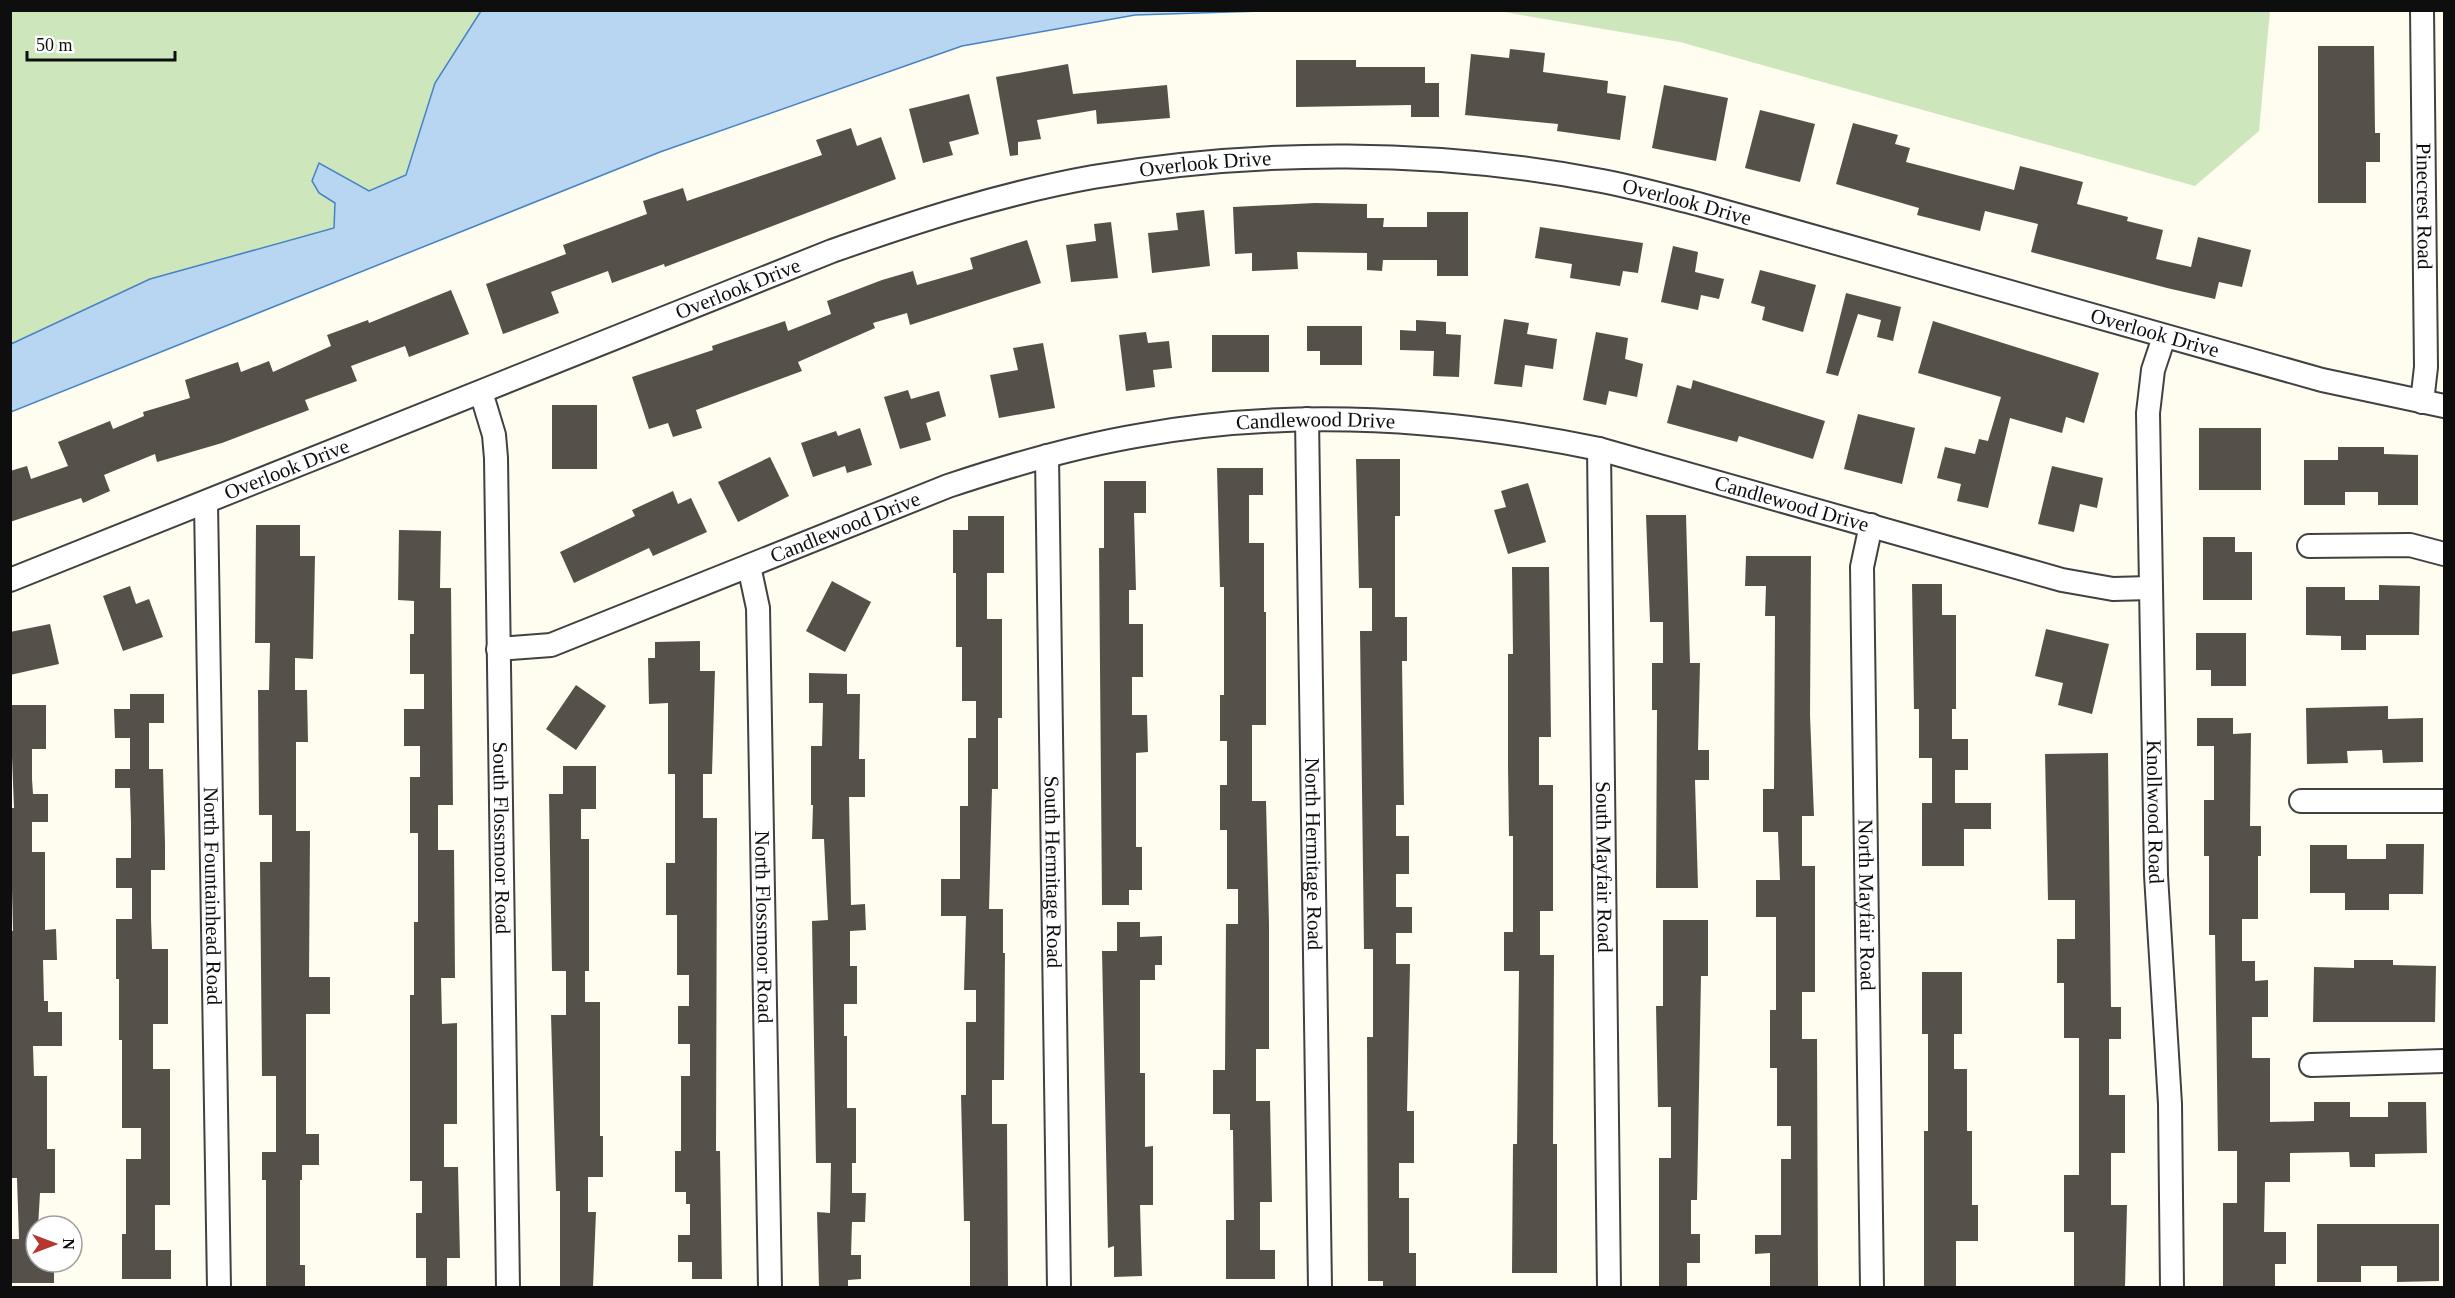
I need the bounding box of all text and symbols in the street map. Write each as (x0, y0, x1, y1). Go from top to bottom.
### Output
scale bar (27, 24, 176, 62)
text: 50 m (36, 35, 73, 55)
street label: Pinecrest Road (2411, 143, 2437, 270)
street label: Overlook Drive (1138, 146, 1272, 182)
street label: Overlook Drive (1620, 174, 1754, 230)
street label: Overlook Drive (672, 253, 804, 324)
street label: Overlook Drive (2088, 303, 2222, 362)
street label: Candlewood Drive (1235, 407, 1396, 435)
street label: Overlook Drive (221, 434, 353, 505)
street label: Candlewood Drive (1712, 470, 1872, 537)
street label: Candlewood Drive (767, 486, 924, 568)
street label: Knollwood Road (2142, 740, 2169, 885)
street label: South Flossmoor Road (488, 741, 515, 935)
street label: North Hermitage Road (1300, 758, 1327, 951)
street label: South Hermitage Road (1040, 776, 1066, 969)
street label: South Mayfair Road (1591, 781, 1617, 953)
street label: North Fountainhead Road (199, 787, 226, 1006)
street label: North Mayfair Road (1853, 819, 1880, 991)
street label: North Flossmoor Road (750, 830, 777, 1024)
north arrow (24, 1214, 84, 1274)
text: N (60, 1238, 77, 1250)

